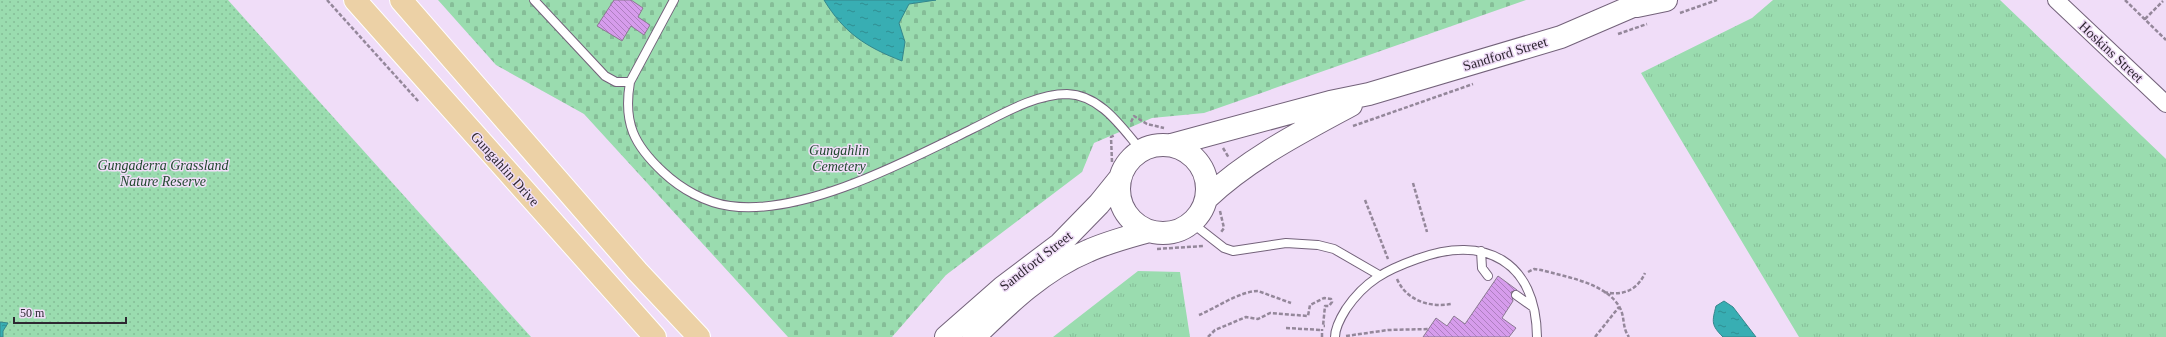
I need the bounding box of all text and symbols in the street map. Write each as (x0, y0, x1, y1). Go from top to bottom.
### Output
street label: Hoskins Street (2076, 19, 2146, 86)
street label: Sandford Street (1461, 34, 1549, 74)
street label: Gungahlin Drive (468, 129, 542, 209)
park label: Gungahlin Cemetery (809, 143, 869, 174)
park label: Gungaderra Grassland Nature Reserve (97, 158, 230, 189)
street label: Sandford Street (997, 228, 1075, 294)
scale bar (14, 299, 126, 325)
text: 50 m (20, 306, 45, 320)

